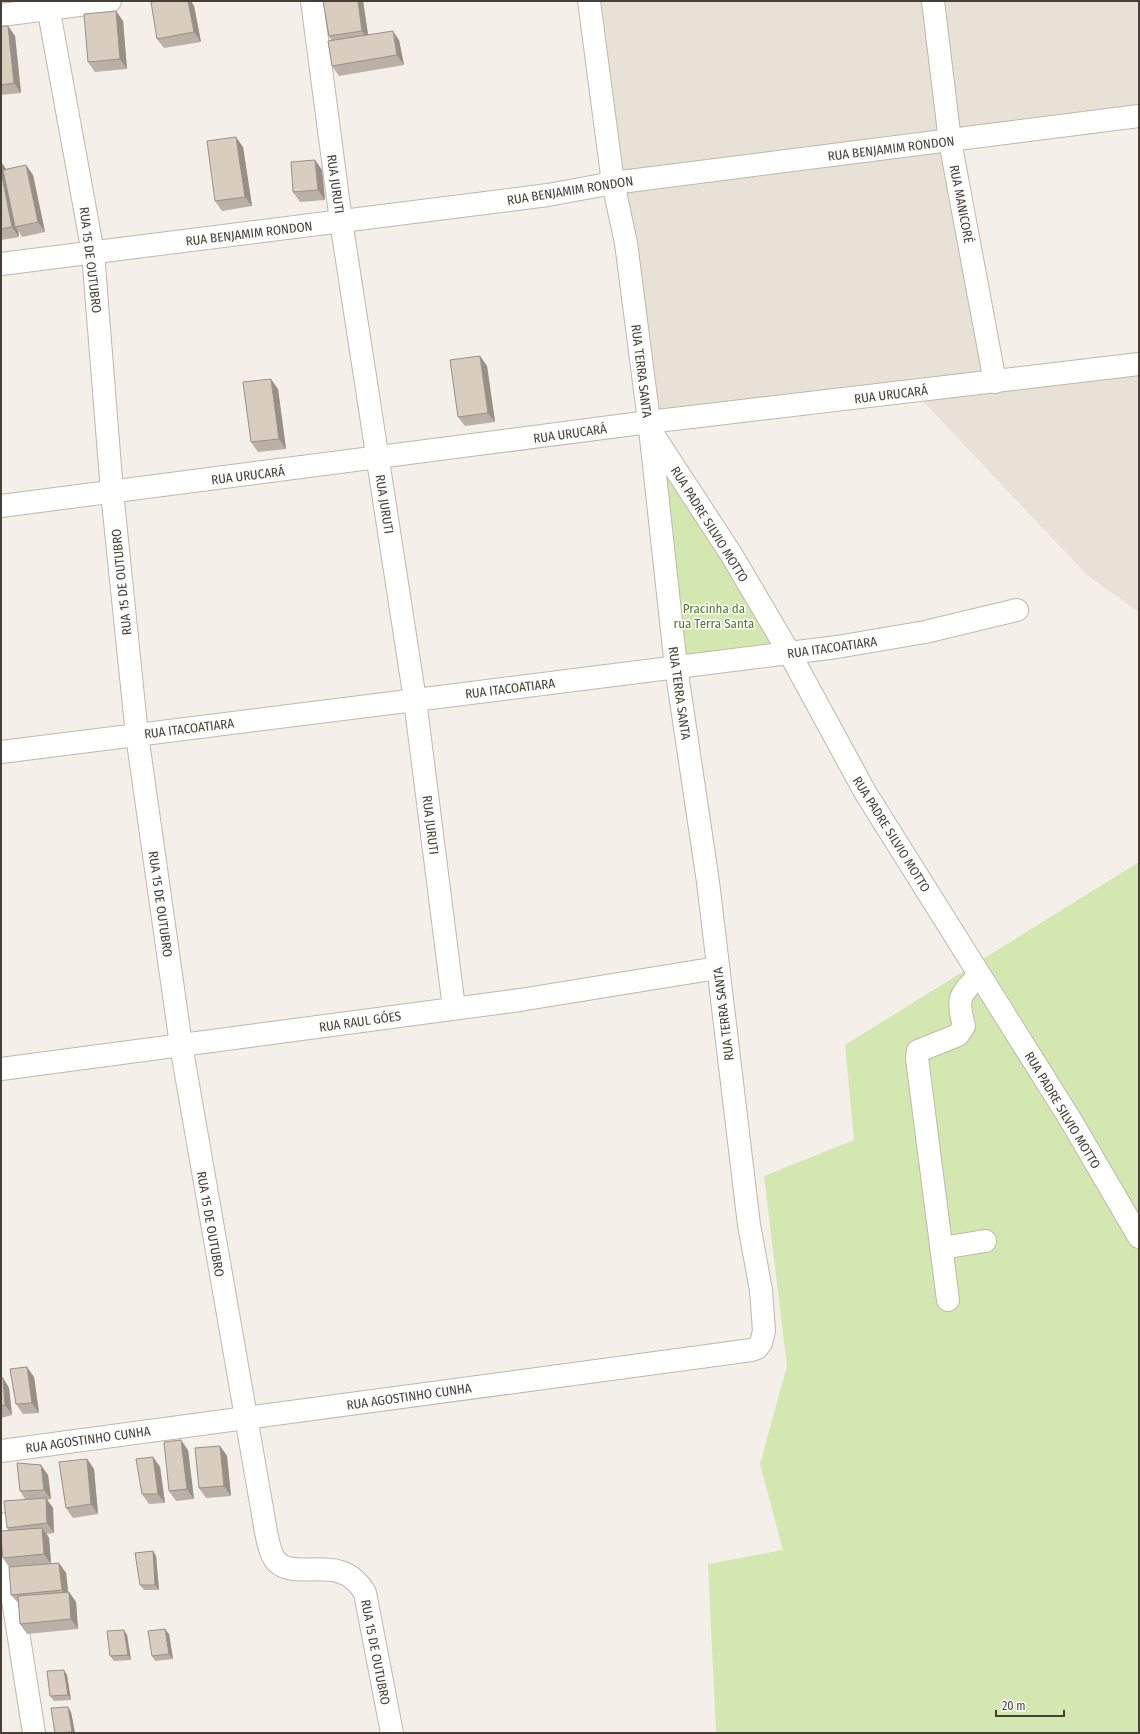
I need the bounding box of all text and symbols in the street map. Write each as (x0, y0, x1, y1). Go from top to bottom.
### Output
street label: RUA BENJAMIM RONDON (827, 133, 955, 164)
street label: RUA JURUTI (324, 153, 347, 215)
street label: RUA MANICORÉ (947, 164, 976, 245)
street label: RUA BENJAMIM RONDON (506, 173, 634, 208)
street label: RUA 15 DE OUTUBRO (77, 206, 104, 314)
street label: RUA BENJAMIM RONDON (185, 218, 313, 249)
street label: RUA TERRA SANTA (628, 324, 655, 419)
street label: RUA URUCARÁ (853, 383, 929, 406)
street label: RUA URUCARÁ (532, 421, 608, 446)
street label: RUA URUCARÁ (210, 464, 286, 487)
street label: RUA PADRE SILVIO MOTTO (668, 464, 751, 585)
street label: RUA JURUTI (372, 473, 397, 535)
street label: RUA 15 DE OUTUBRO (108, 528, 135, 636)
park label: Pracinha da rua Terra Santa (674, 601, 754, 631)
street label: RUA ITACOATIARA (786, 634, 878, 661)
street label: RUA TERRA SANTA (666, 646, 693, 741)
street label: RUA ITACOATIARA (464, 676, 556, 701)
street label: RUA ITACOATIARA (143, 716, 235, 741)
street label: RUA PADRE SILVIO MOTTO (850, 774, 933, 895)
street label: RUA JURUTI (419, 795, 442, 856)
street label: RUA 15 DE OUTUBRO (146, 850, 175, 958)
street label: RUA TERRA SANTA (710, 966, 737, 1061)
street label: RUA RAUL GÓES (318, 1008, 402, 1035)
street label: RUA PADRE SILVIO MOTTO (1022, 1049, 1103, 1171)
street label: RUA 15 DE OUTUBRO (194, 1170, 227, 1278)
street label: RUA AGOSTINHO CUNHA (346, 1380, 473, 1413)
street label: RUA AGOSTINHO CUNHA (25, 1423, 152, 1456)
street label: RUA 15 DE OUTUBRO (358, 1598, 393, 1706)
scale bar (996, 1692, 1064, 1718)
text: 20 m (1002, 1699, 1026, 1713)

